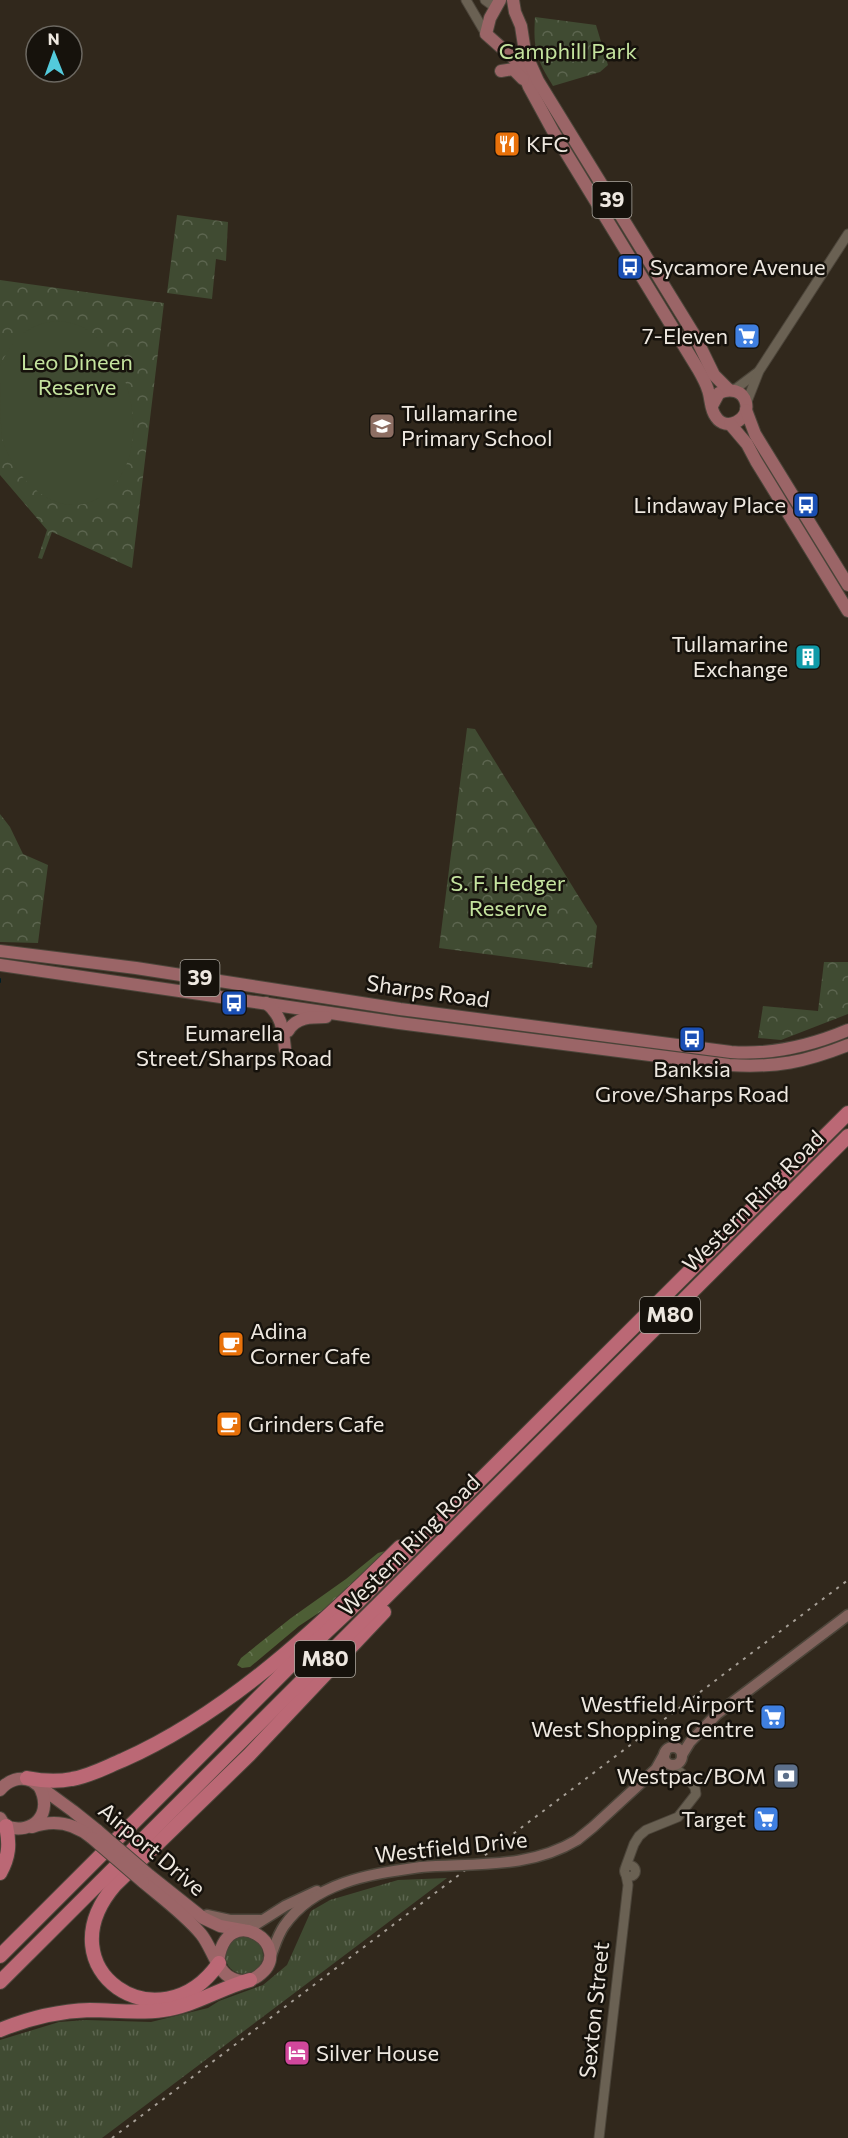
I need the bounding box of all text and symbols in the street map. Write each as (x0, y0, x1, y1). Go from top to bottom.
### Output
north arrow (24, 24, 84, 84)
text: N (48, 29, 60, 48)
park label: Camphill Park (499, 37, 637, 64)
restaurant icon: KFC (492, 129, 522, 159)
place label: KFC (526, 130, 568, 157)
road number: 39 (592, 182, 632, 218)
bus stop icon: Sycamore Avenue (615, 252, 645, 282)
place label: Sycamore Avenue (650, 253, 826, 280)
supermarket icon: 7-Eleven (732, 321, 762, 351)
place label: 7-Eleven (642, 322, 728, 349)
park label: Leo Dineen Reserve (21, 348, 133, 400)
place label: Tullamarine Primary School (401, 399, 553, 451)
school or university icon: Tullamarine Primary School (367, 411, 397, 441)
bus stop icon: Lindaway Place (791, 490, 821, 520)
place label: Lindaway Place (634, 491, 786, 518)
place label: Tullamarine Exchange (671, 630, 788, 682)
building icon: Tullamarine Exchange (793, 642, 823, 672)
park label: S. F. Hedger Reserve (450, 869, 566, 921)
road number: 39 (180, 960, 220, 996)
street label: Sharps Road (365, 968, 491, 1013)
bus stop icon: Eumarella Street/Sharps Road (219, 988, 249, 1018)
place label: Eumarella Street/Sharps Road (136, 1019, 332, 1071)
bus stop icon: Banksia Grove/Sharps Road (677, 1024, 707, 1054)
place label: Banksia Grove/Sharps Road (595, 1055, 789, 1107)
street label: Western Ring Road (676, 1124, 829, 1277)
road number: M80 (640, 1297, 700, 1333)
place label: Adina Corner Cafe (250, 1317, 371, 1369)
cafe icon: Adina Corner Cafe (216, 1329, 246, 1359)
cafe icon: Grinders Cafe (214, 1409, 244, 1439)
place label: Grinders Cafe (248, 1410, 384, 1437)
street label: Western Ring Road (332, 1468, 485, 1621)
road number: M80 (295, 1641, 355, 1677)
place label: Westfield Airport West Shopping Centre (531, 1690, 754, 1742)
supermarket icon: Westfield Airport West Shopping Centre (758, 1702, 788, 1732)
bank icon: Westpac/BOM (771, 1761, 801, 1791)
place label: Westpac/BOM (617, 1762, 766, 1789)
street label: Airport Drive (93, 1796, 211, 1901)
supermarket icon: Target (751, 1804, 781, 1834)
place label: Target (681, 1805, 746, 1832)
street label: Westfield Drive (373, 1825, 528, 1868)
street label: Sexton Street (573, 1940, 614, 2080)
hotel icon: Silver House (282, 2038, 312, 2068)
place label: Silver House (316, 2039, 439, 2066)

